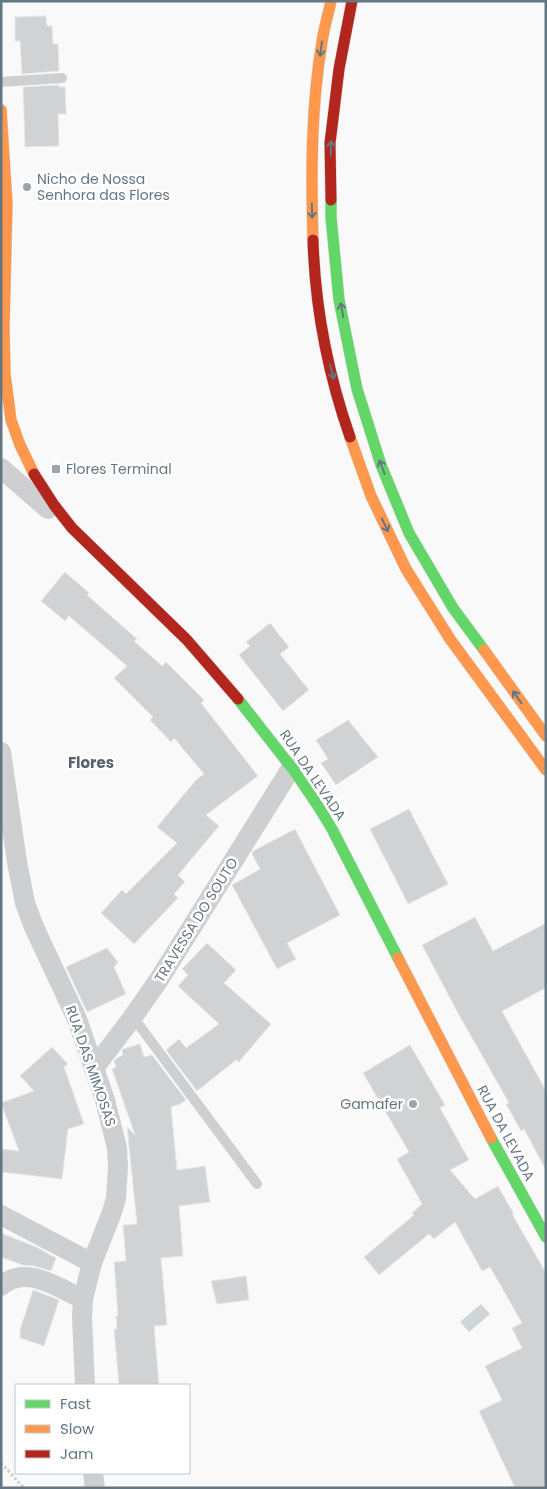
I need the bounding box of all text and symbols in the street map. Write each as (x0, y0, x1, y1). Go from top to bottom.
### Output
one-way arrow (316, 41, 326, 57)
one-way arrow (326, 141, 336, 157)
place label: Nicho de Nossa Senhora das Flores (37, 169, 170, 205)
marker: Nicho de Nossa Senhora das Flores (21, 181, 33, 193)
one-way arrow (308, 203, 317, 219)
one-way arrow (336, 303, 346, 319)
one-way arrow (327, 363, 337, 379)
place label: Flores Terminal (66, 459, 172, 479)
one-way arrow (377, 460, 386, 476)
marker: Flores Terminal (50, 463, 62, 475)
one-way arrow (381, 517, 390, 532)
one-way arrow (512, 690, 522, 704)
street label: RUA DA LEVADA (275, 726, 351, 824)
district label: Flores (68, 752, 114, 773)
street label: TRAVESSA DO SOUTO (149, 854, 243, 986)
street label: RUA DAS MIMOSAS (61, 1003, 121, 1129)
street label: RUA DA LEVADA (472, 1082, 540, 1184)
place label: Gamafer (340, 1094, 403, 1114)
marker: Gamafer (407, 1098, 419, 1110)
legend (15, 1384, 190, 1474)
text: Fast (60, 1393, 91, 1414)
text: Slow (60, 1418, 95, 1439)
text: Jam (60, 1443, 94, 1464)

